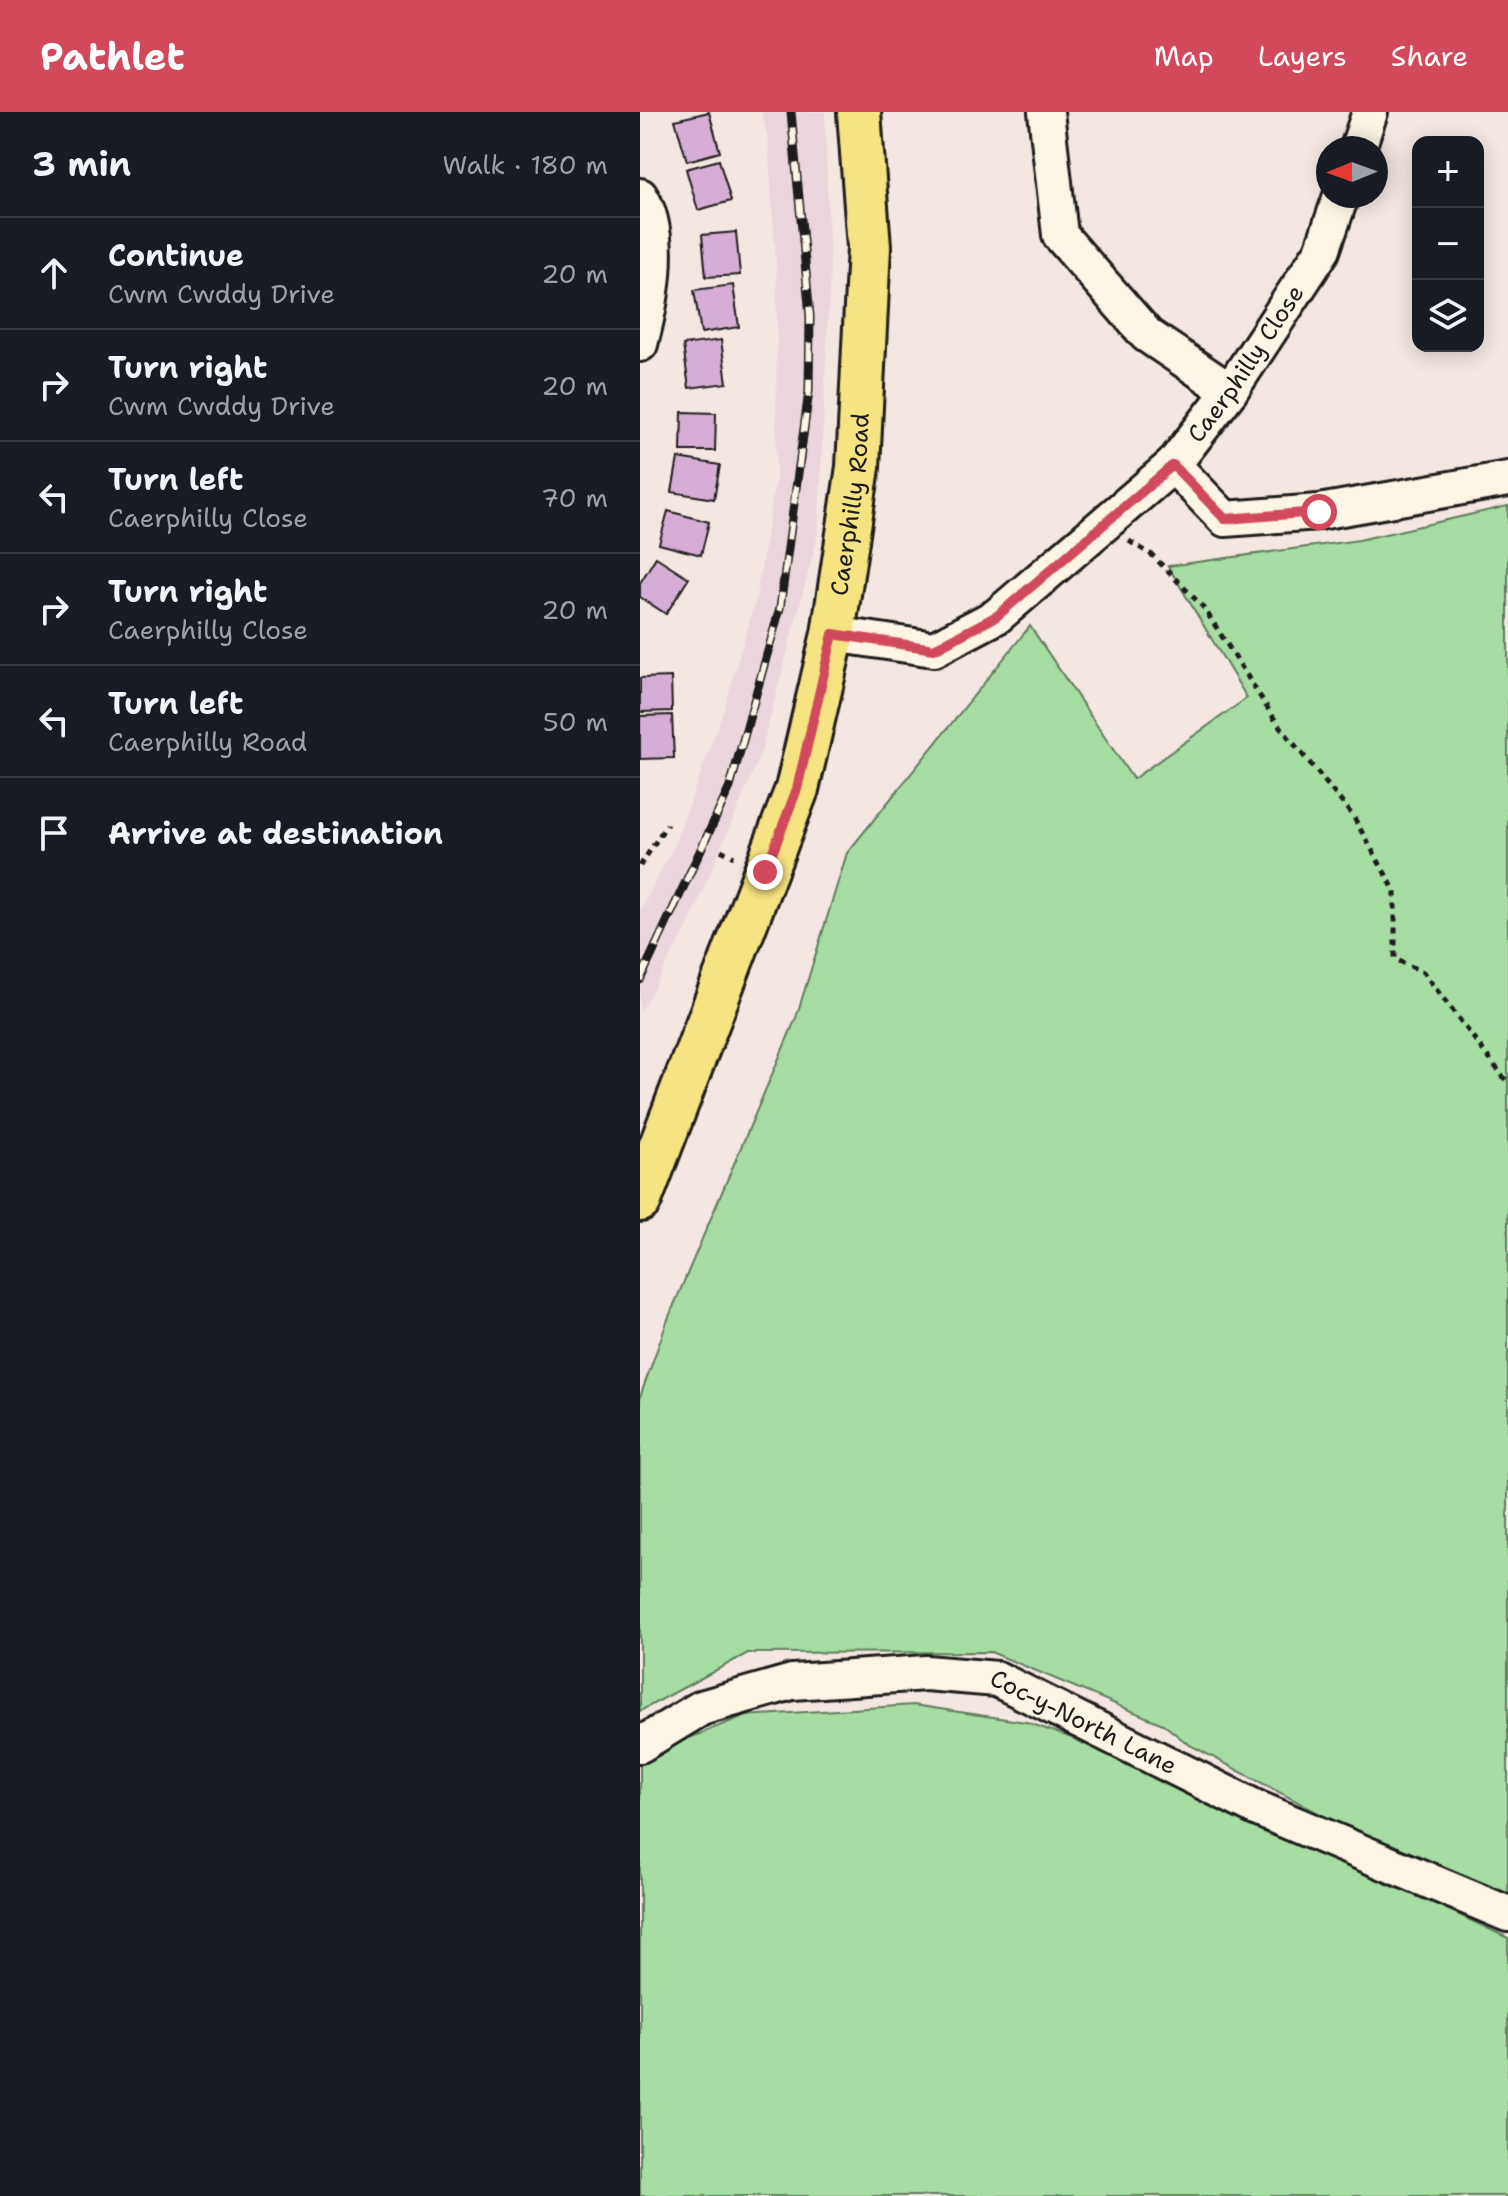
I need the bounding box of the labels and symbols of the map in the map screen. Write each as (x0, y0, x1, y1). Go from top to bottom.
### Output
north arrow (1316, 136, 1388, 208)
street label: Caerphilly Close (1180, 279, 1311, 449)
street label: Caerphilly Road (823, 412, 877, 598)
route start (1301, 494, 1337, 530)
route end (747, 854, 783, 890)
street label: Coc-y-North Lane (985, 1662, 1182, 1782)

